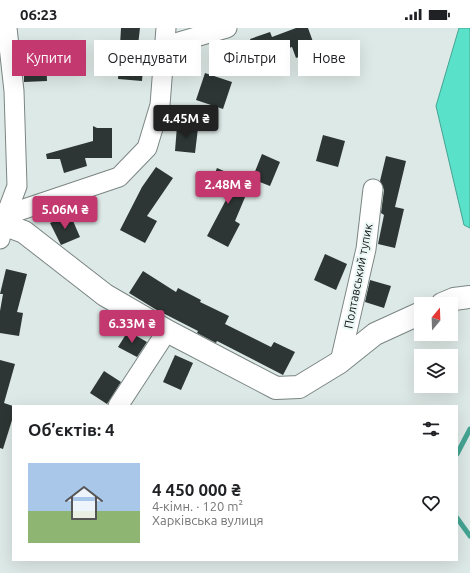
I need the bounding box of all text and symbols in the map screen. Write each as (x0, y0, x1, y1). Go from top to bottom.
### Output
text: 06:23 (20, 6, 58, 23)
chip: Купити (12, 40, 86, 76)
chip: Орендувати (94, 40, 201, 76)
chip: Фільтри (209, 40, 290, 76)
chip: Нове (298, 40, 360, 76)
pin: 4.45M ₴ (149, 105, 223, 139)
text: 4.45M ₴ (162, 111, 210, 125)
pin: 2.48M ₴ (191, 171, 265, 205)
text: 2.48M ₴ (204, 177, 252, 191)
pin: 5.06M ₴ (28, 196, 102, 230)
text: 5.06M ₴ (41, 202, 89, 216)
street label: Полтавський тупик (341, 222, 375, 330)
north arrow (414, 297, 458, 341)
map controls (414, 297, 458, 393)
pin: 6.33M ₴ (95, 310, 169, 344)
text: 6.33M ₴ (108, 316, 156, 330)
button: layers (414, 349, 458, 393)
icon: filters (420, 418, 442, 440)
text: Об’єктів: 4 (28, 420, 115, 439)
icon: home (60, 479, 108, 527)
text: 4 450 000 ₴ (152, 480, 241, 499)
icon: heart (420, 492, 442, 514)
text: 4-кімн. · 120 m² (152, 499, 243, 513)
text: Харківська вулиця (152, 513, 264, 527)

